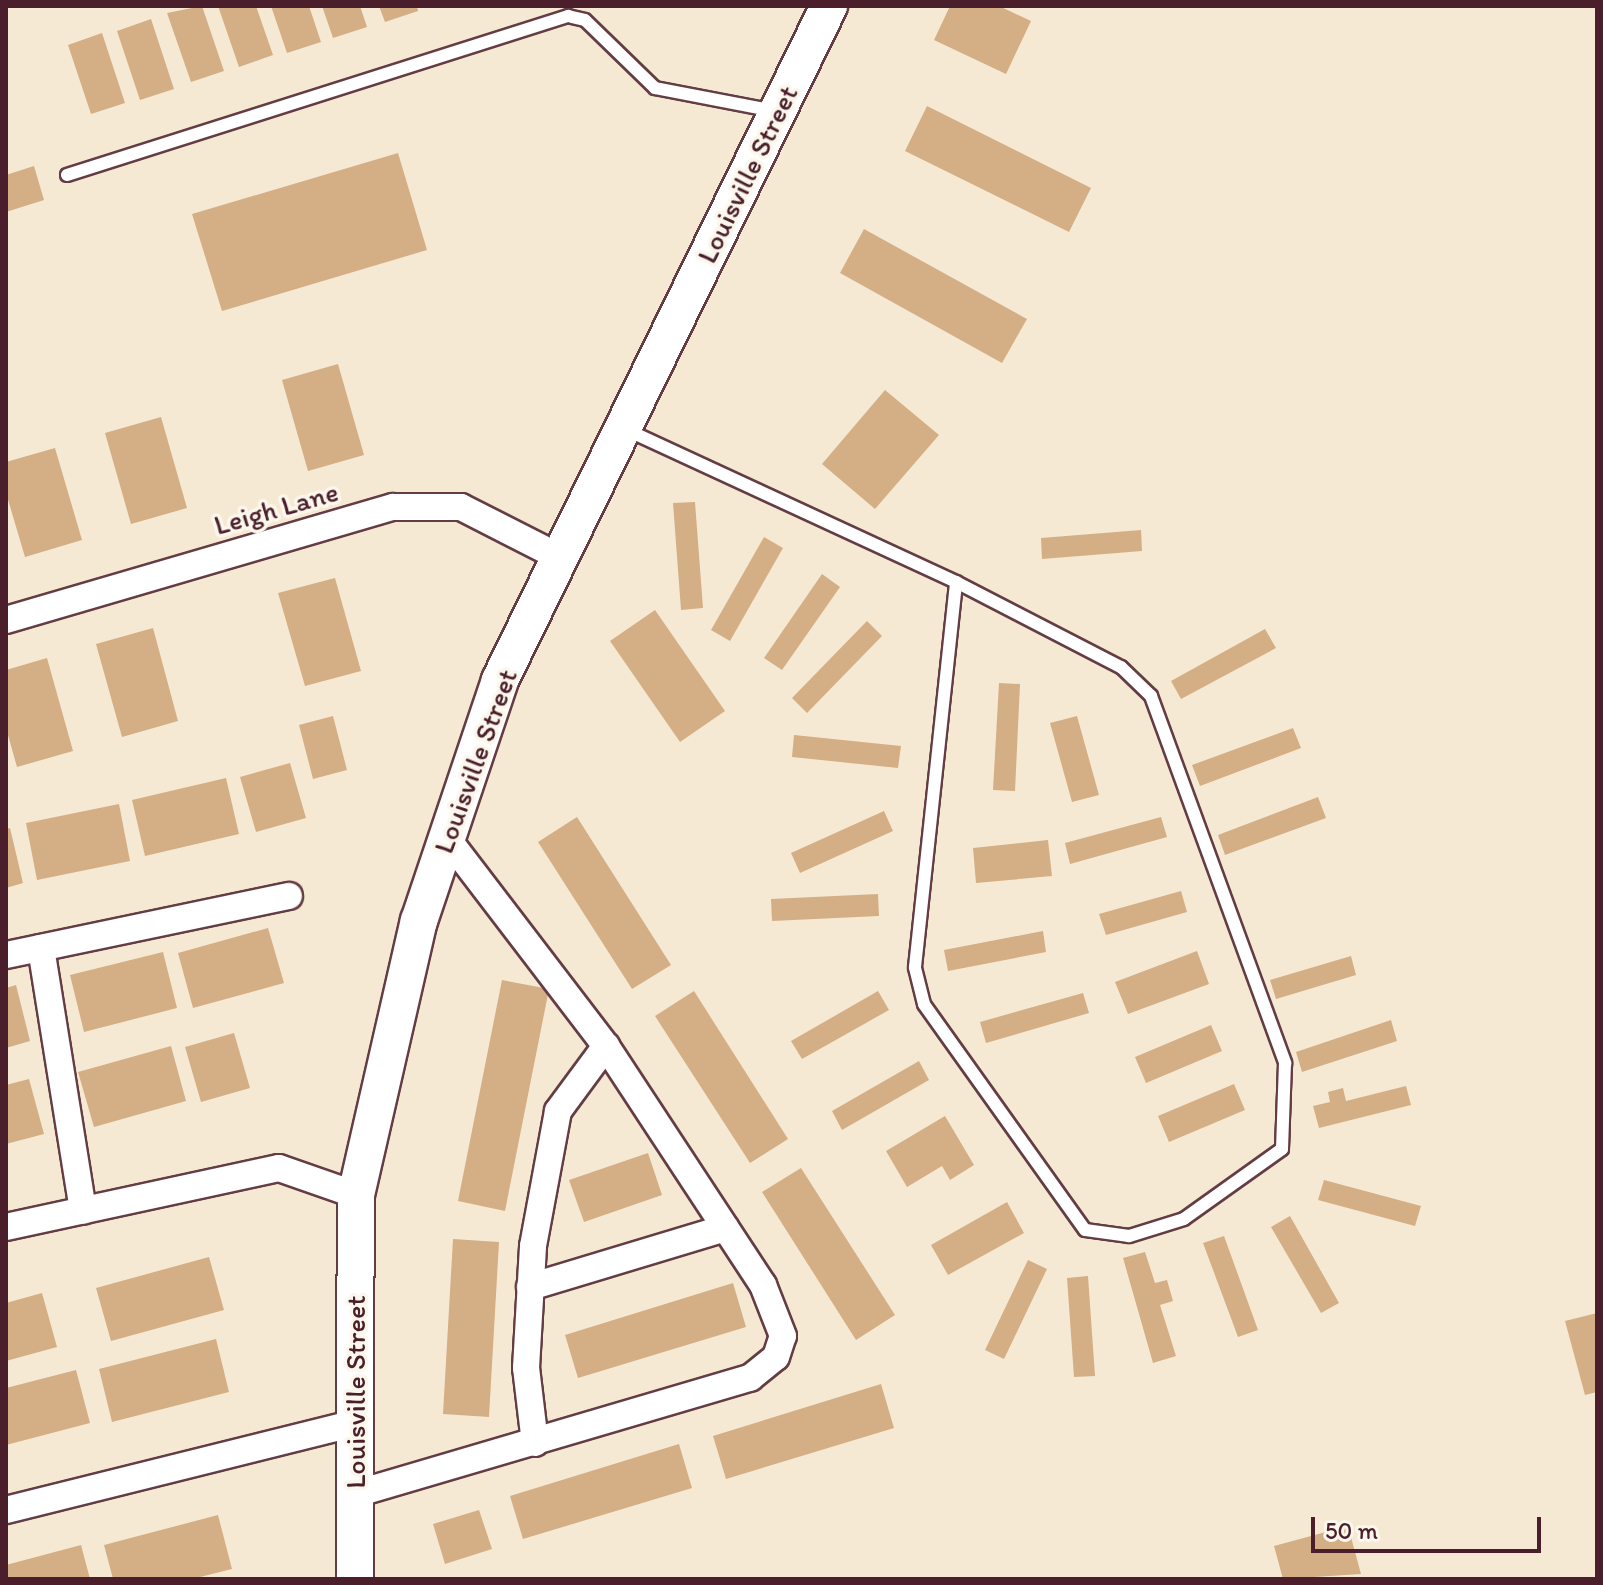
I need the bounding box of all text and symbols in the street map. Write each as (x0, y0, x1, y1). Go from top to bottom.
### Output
street label: Louisville Street (690, 80, 804, 268)
street label: Leigh Lane (210, 474, 342, 542)
street label: Louisville Street (426, 665, 524, 857)
street label: Louisville Street (338, 1296, 372, 1488)
scale bar (1315, 1501, 1545, 1551)
text: 50 m (1325, 1516, 1378, 1545)

